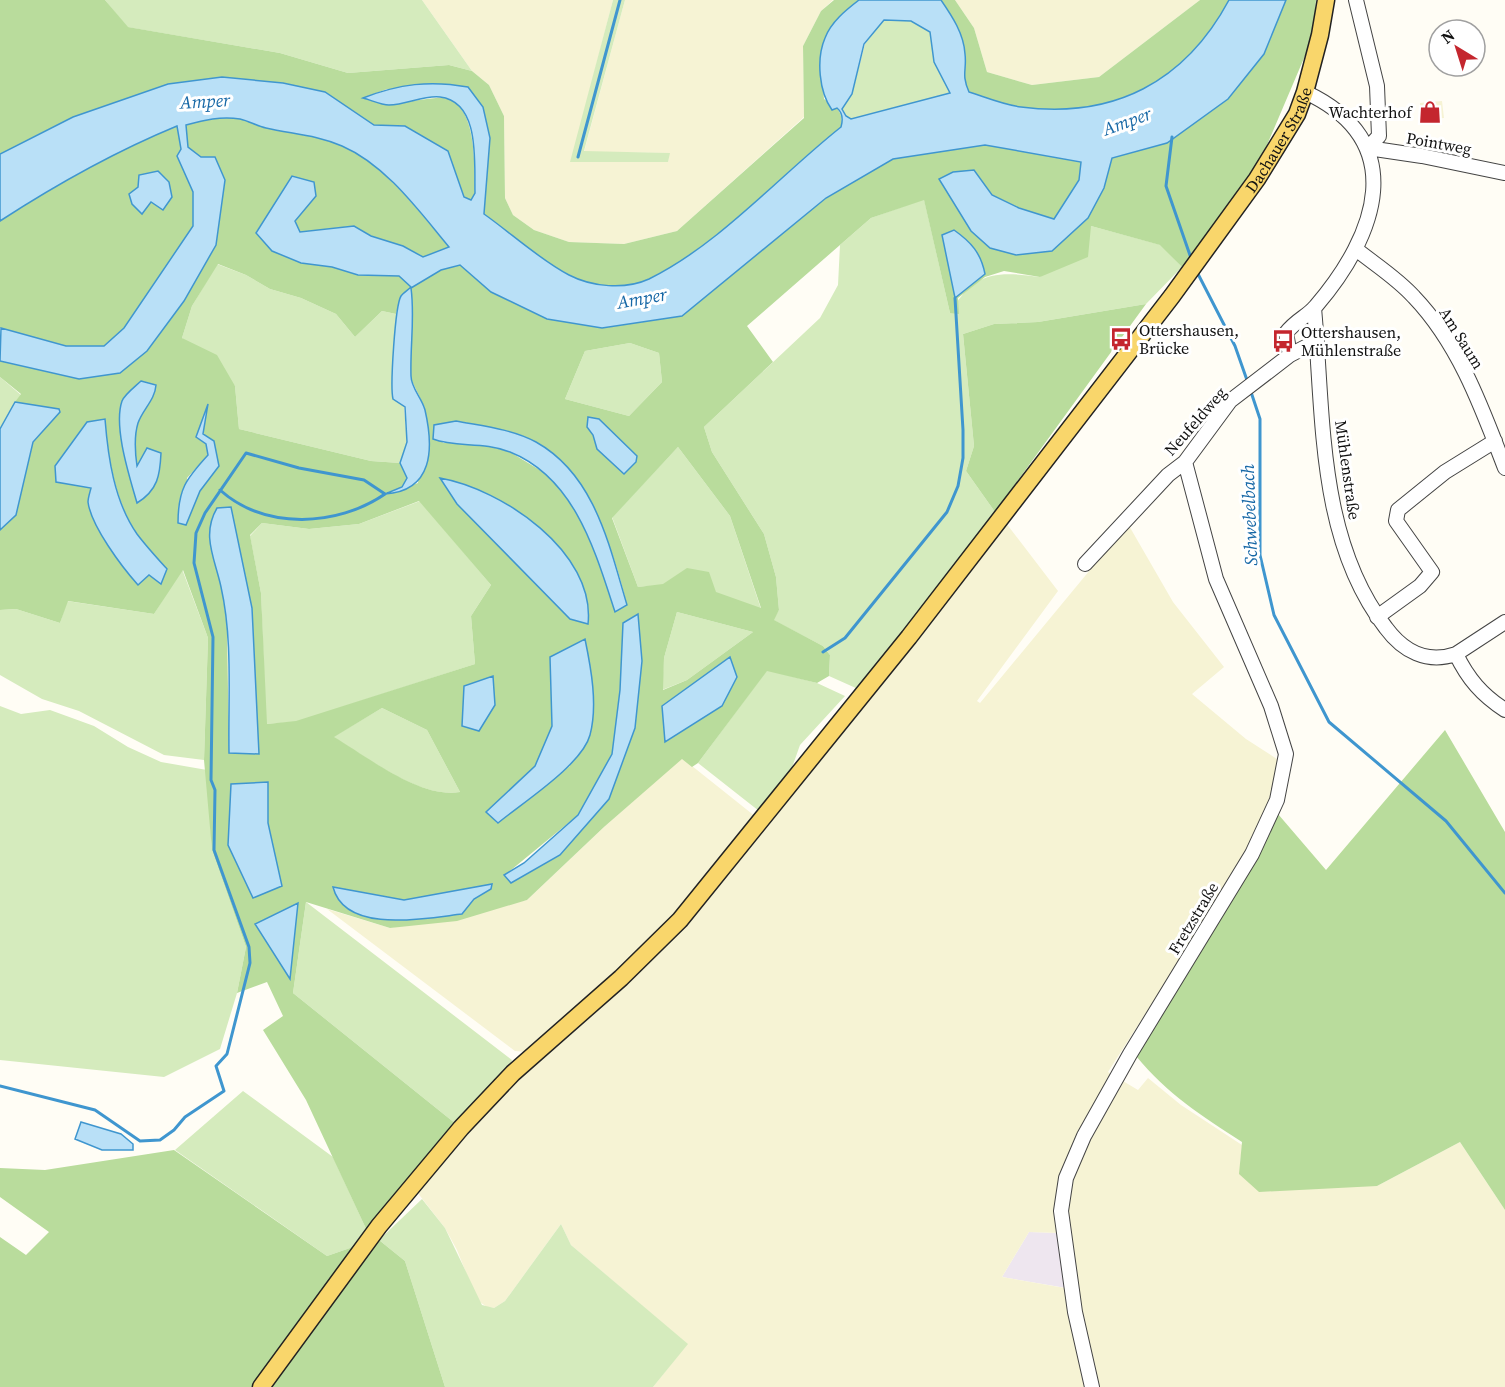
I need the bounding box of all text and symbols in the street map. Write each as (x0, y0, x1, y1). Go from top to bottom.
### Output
north arrow (1427, 18, 1487, 78)
text: N (1436, 24, 1459, 48)
street label: Dachauer Straße (1240, 85, 1317, 197)
water label: Amper (178, 87, 232, 115)
shop icon: Wachterhof (1417, 99, 1443, 125)
water label: Amper (1098, 100, 1156, 142)
place label: Wachterhof (1328, 101, 1413, 123)
street label: Pointweg (1405, 126, 1473, 160)
water label: Amper (614, 281, 670, 315)
street label: Am Saum (1434, 303, 1490, 373)
place label: Ottershausen, Brücke (1139, 319, 1239, 359)
place label: Ottershausen, Mühlenstraße (1301, 321, 1401, 361)
bus stop icon: Ottershausen, Brücke (1108, 326, 1134, 352)
bus stop icon: Ottershausen, Mühlenstraße (1270, 328, 1296, 354)
street label: Neufeldweg (1159, 382, 1231, 460)
street label: Mühlenstraße (1330, 419, 1366, 521)
water label: Schwebelbach (1235, 464, 1263, 566)
street label: Fretzstraße (1163, 878, 1223, 958)

